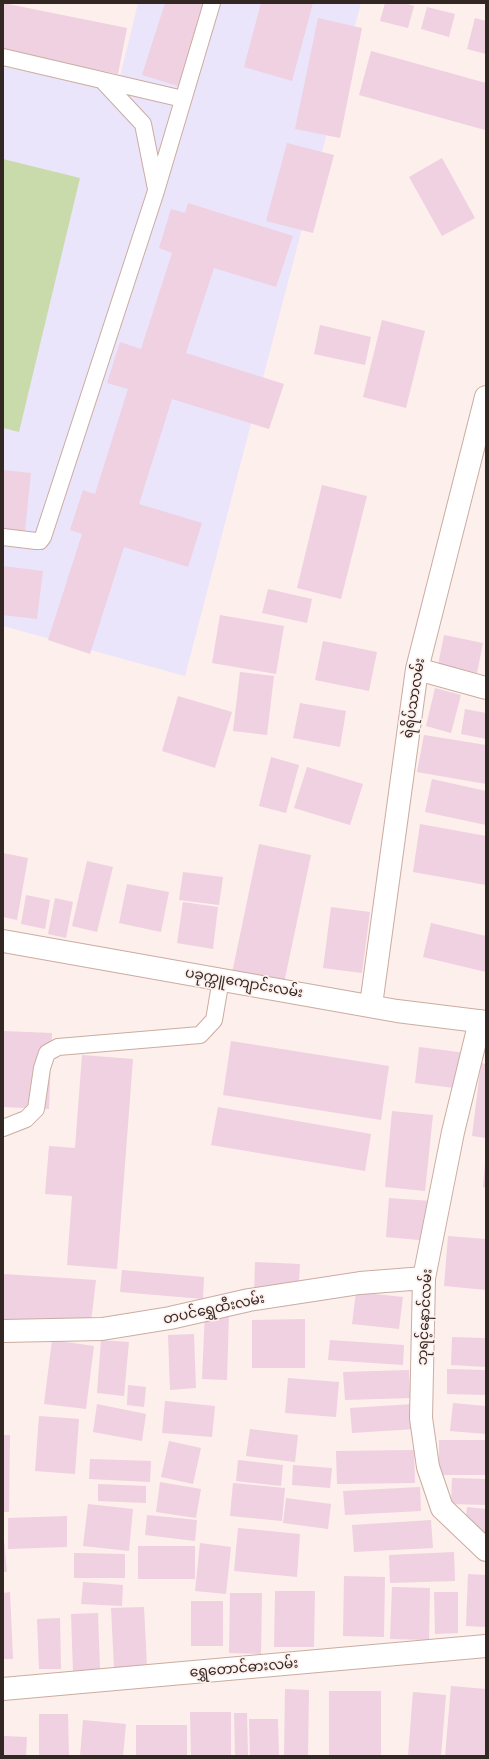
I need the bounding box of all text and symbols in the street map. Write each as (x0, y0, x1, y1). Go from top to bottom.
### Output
street label: ရဲရိပ်သာလမ်း (399, 657, 429, 739)
street label: ပခုက္ကူကျောင်းလမ်း (184, 964, 304, 1002)
street label: ဘုရင့်နောင်လမ်း (414, 1268, 436, 1366)
street label: တပင်ရွှေထီးလမ်း (162, 1290, 266, 1328)
street label: ရွှေတောင်ဓားလမ်း (189, 1655, 299, 1681)

